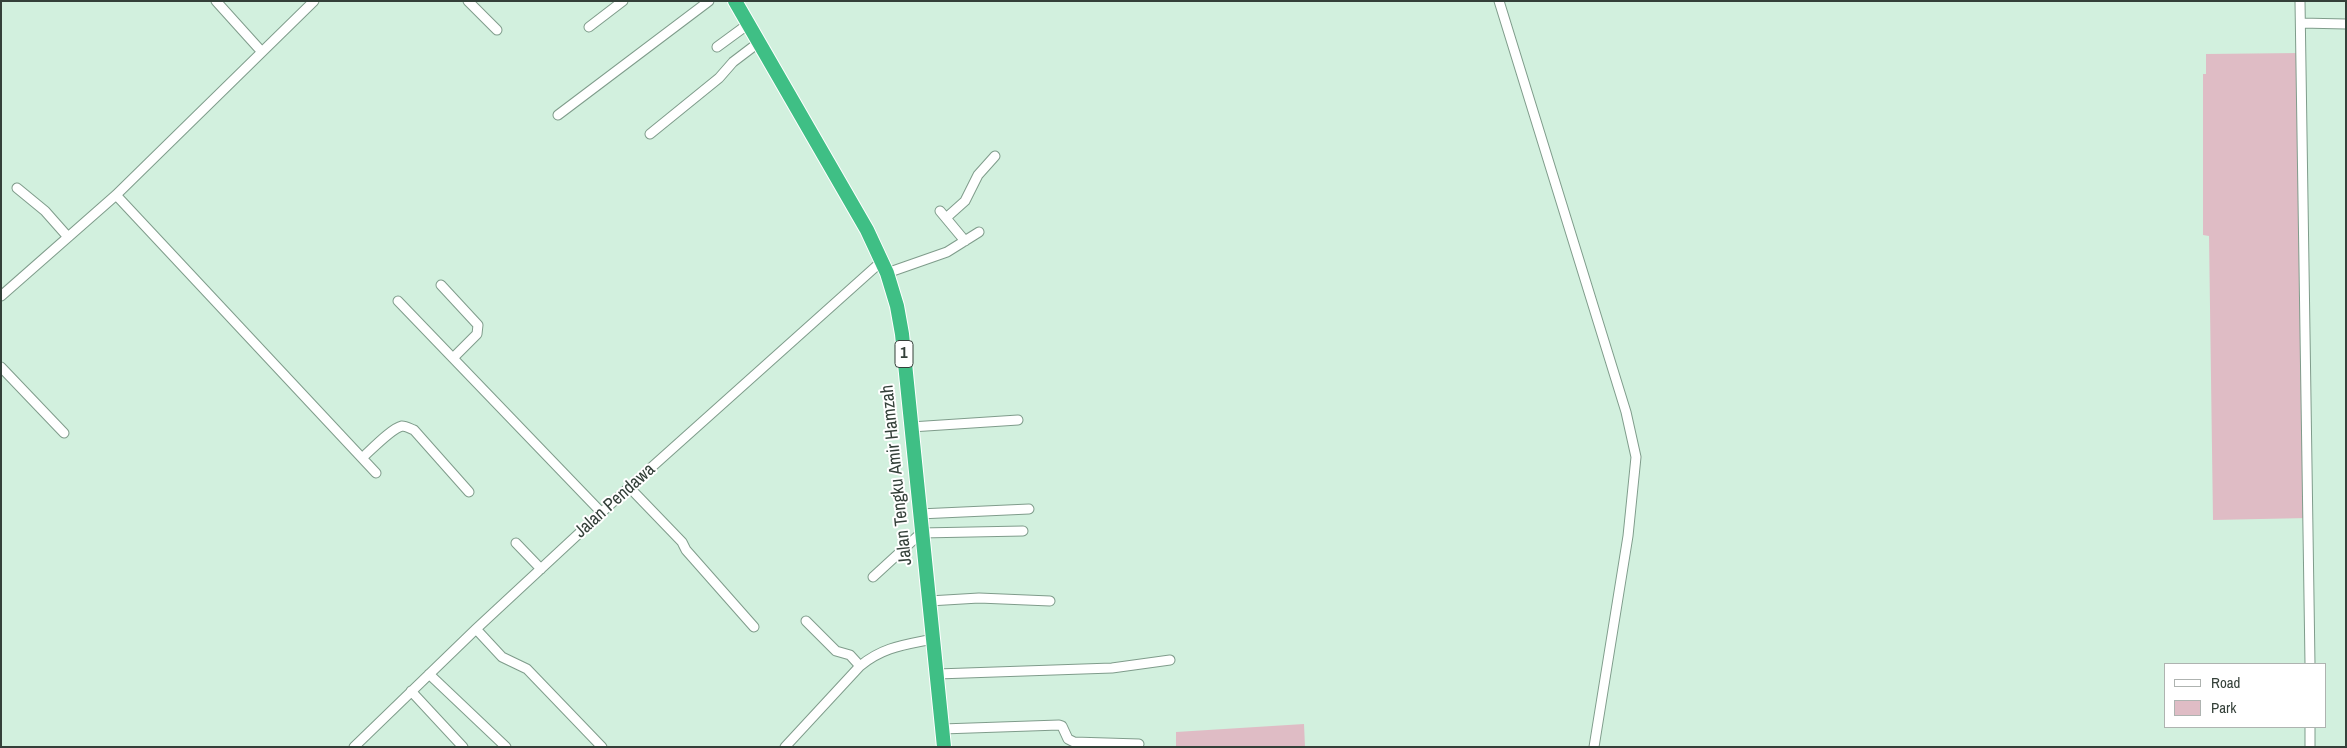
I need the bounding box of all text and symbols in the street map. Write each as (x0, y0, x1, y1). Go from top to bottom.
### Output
road number: 1 (895, 340, 913, 368)
street label: Jalan Tengku Amir Hamzah (877, 384, 917, 566)
street label: Jalan Pendawa (570, 459, 660, 543)
legend (2164, 663, 2327, 728)
text: Road (2211, 672, 2240, 693)
text: Park (2211, 697, 2236, 718)

